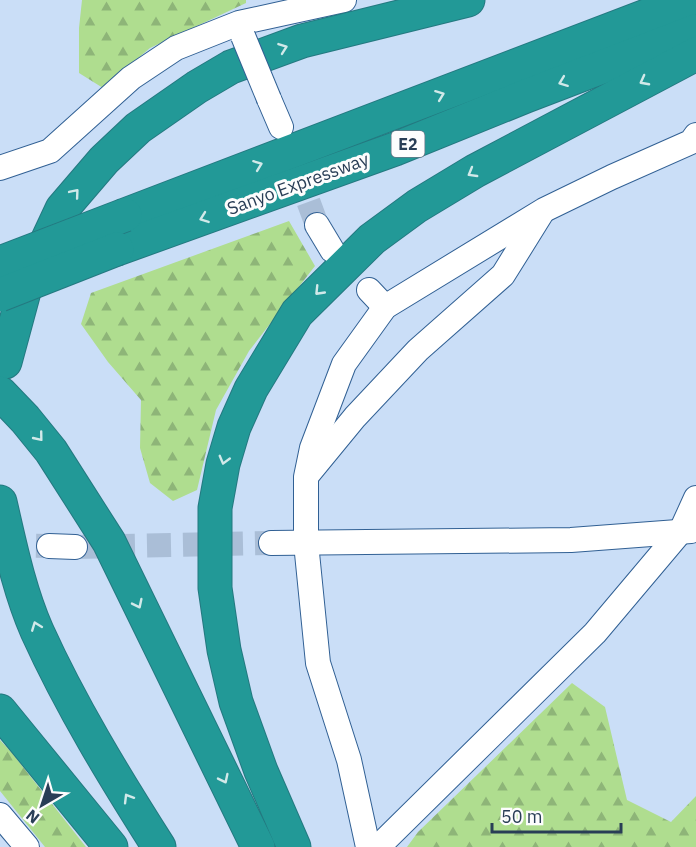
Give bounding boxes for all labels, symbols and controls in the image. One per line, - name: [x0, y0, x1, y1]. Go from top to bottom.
- one-way arrow: [278, 42, 288, 55]
- one-way arrow: [640, 74, 651, 85]
- one-way arrow: [558, 75, 569, 87]
- one-way arrow: [434, 90, 445, 102]
- road number: E2: [392, 131, 424, 157]
- street label: Sanyo Expressway: [224, 147, 372, 220]
- one-way arrow: [252, 159, 263, 172]
- one-way arrow: [468, 166, 478, 177]
- one-way arrow: [68, 189, 79, 200]
- one-way arrow: [199, 211, 210, 223]
- one-way arrow: [315, 284, 326, 295]
- one-way arrow: [32, 430, 43, 441]
- one-way arrow: [219, 454, 232, 464]
- one-way arrow: [131, 597, 143, 608]
- one-way arrow: [31, 621, 43, 632]
- one-way arrow: [217, 773, 229, 784]
- north arrow: [12, 775, 72, 835]
- one-way arrow: [124, 794, 135, 804]
- scale bar: [492, 796, 621, 834]
- text: N: [22, 805, 43, 828]
- text: 50 m: [501, 805, 543, 828]

